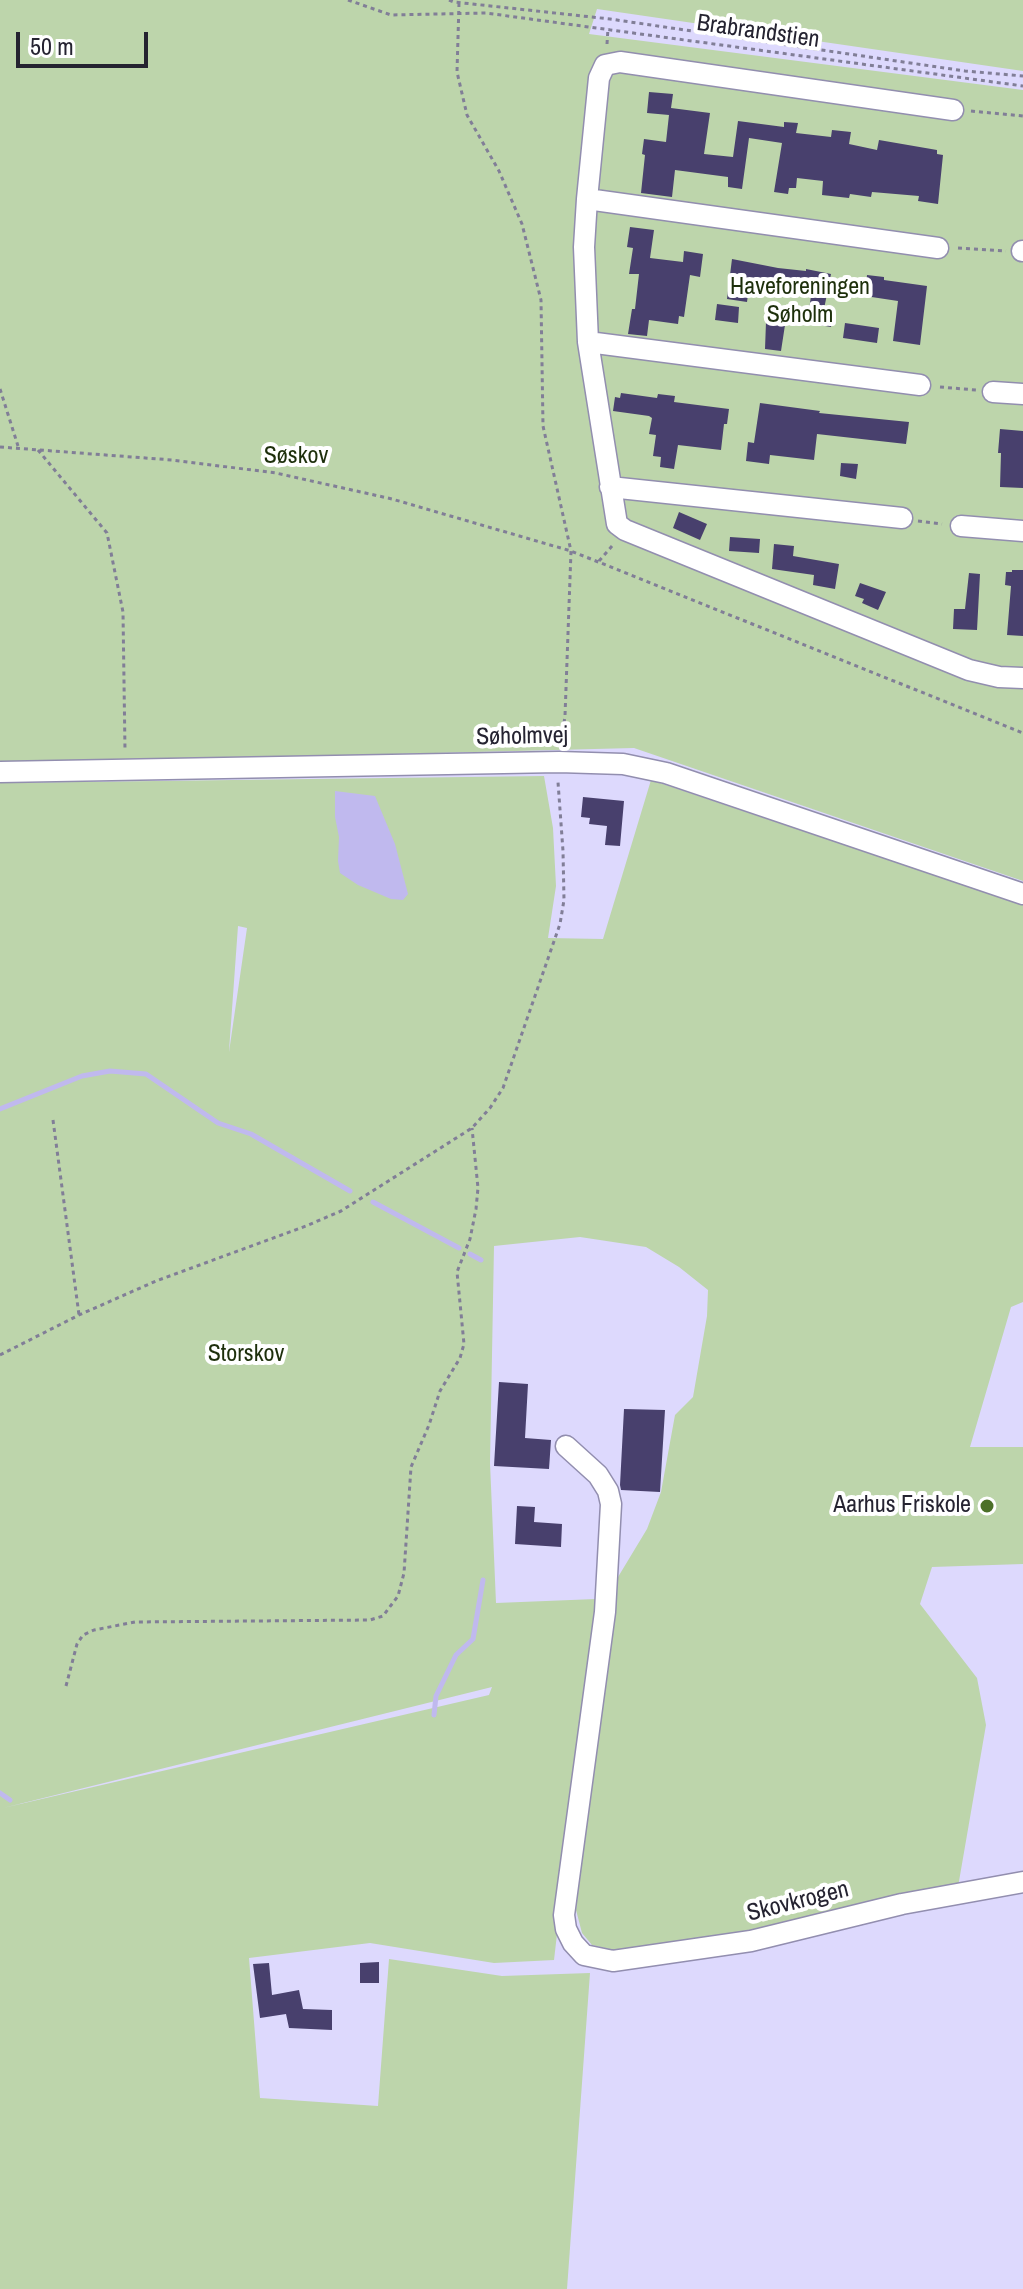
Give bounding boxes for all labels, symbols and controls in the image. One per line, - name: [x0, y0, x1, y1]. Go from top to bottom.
- street label: Brabrandstien: [695, 9, 821, 55]
- scale bar: [20, 16, 152, 66]
- text: 50 m: [30, 30, 74, 62]
- park label: Haveforeningen Søholm: [730, 274, 870, 330]
- park label: Søskov: [264, 443, 328, 471]
- street label: Søholmvej: [476, 722, 568, 752]
- park label: Storskov: [208, 1341, 284, 1369]
- place label: Aarhus Friskole: [833, 1492, 971, 1520]
- marker: Aarhus Friskole: [978, 1497, 996, 1515]
- street label: Skovkrogen: [744, 1875, 852, 1929]

